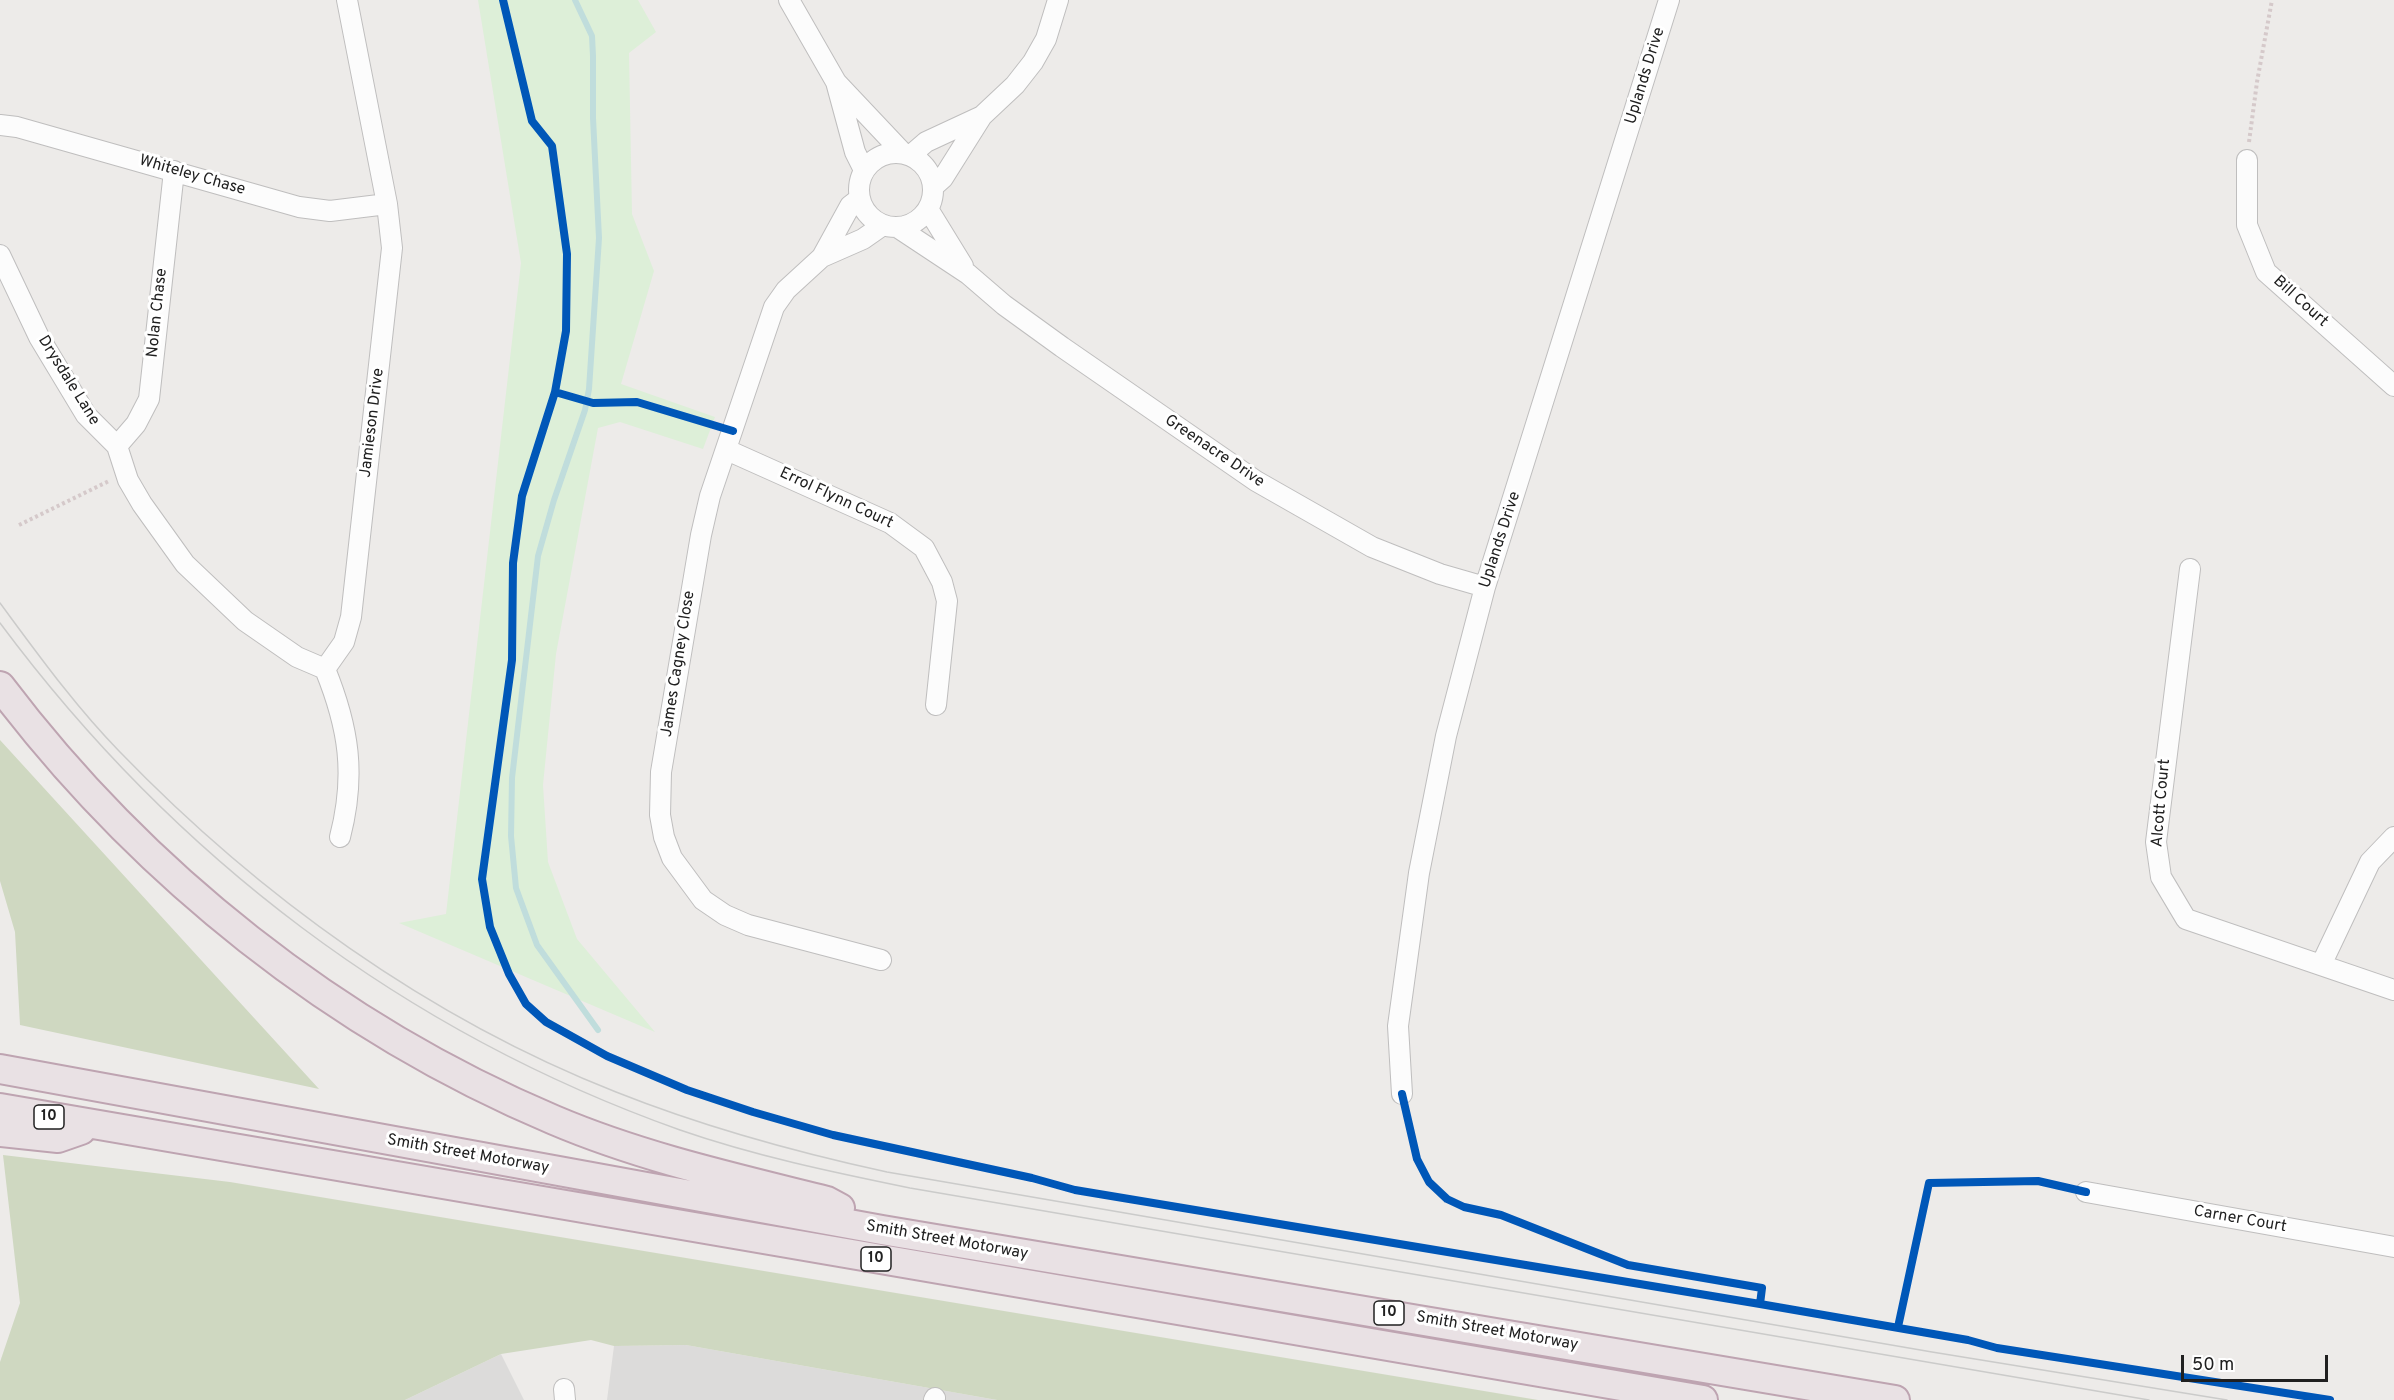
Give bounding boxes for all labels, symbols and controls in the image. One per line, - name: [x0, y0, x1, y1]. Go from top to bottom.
- street label: Uplands Drive: [1622, 25, 1670, 127]
- street label: Whiteley Chase: [137, 152, 247, 200]
- street label: Nolan Chase: [144, 267, 172, 359]
- street label: Bill Court: [2268, 272, 2332, 332]
- street label: Drysdale Lane: [33, 333, 103, 429]
- street label: Jamieson Drive: [357, 367, 389, 479]
- street label: Greenacre Drive: [1160, 412, 1268, 492]
- street label: Errol Flynn Court: [776, 464, 896, 534]
- street label: Uplands Drive: [1476, 489, 1526, 591]
- street label: James Cagney Close: [658, 589, 700, 739]
- street label: Alcott Court: [2149, 758, 2175, 848]
- road number: 10: [34, 1105, 64, 1129]
- street label: Smith Street Motorway: [385, 1131, 551, 1179]
- street label: Carner Court: [2192, 1202, 2288, 1238]
- street label: Smith Street Motorway: [864, 1217, 1030, 1265]
- road number: 10: [861, 1247, 891, 1271]
- road number: 10: [1374, 1301, 1404, 1325]
- street label: Smith Street Motorway: [1414, 1308, 1580, 1356]
- scale bar: [2184, 1343, 2331, 1381]
- text: 50 m: [2192, 1354, 2234, 1377]

